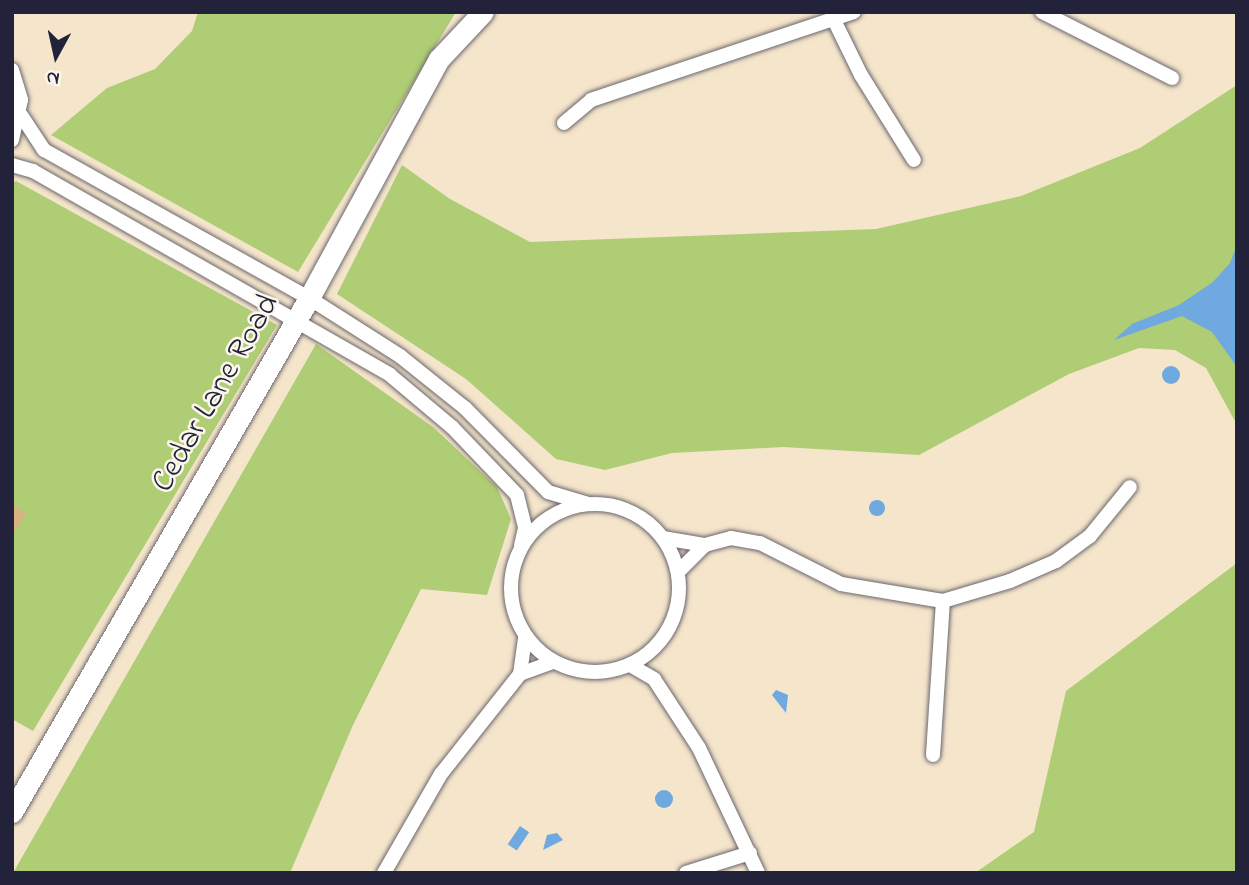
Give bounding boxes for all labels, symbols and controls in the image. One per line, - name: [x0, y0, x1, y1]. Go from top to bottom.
- north arrow: [21, 21, 91, 91]
- text: N: [45, 63, 61, 92]
- street label: Cedar Lane Road: [145, 288, 289, 500]

